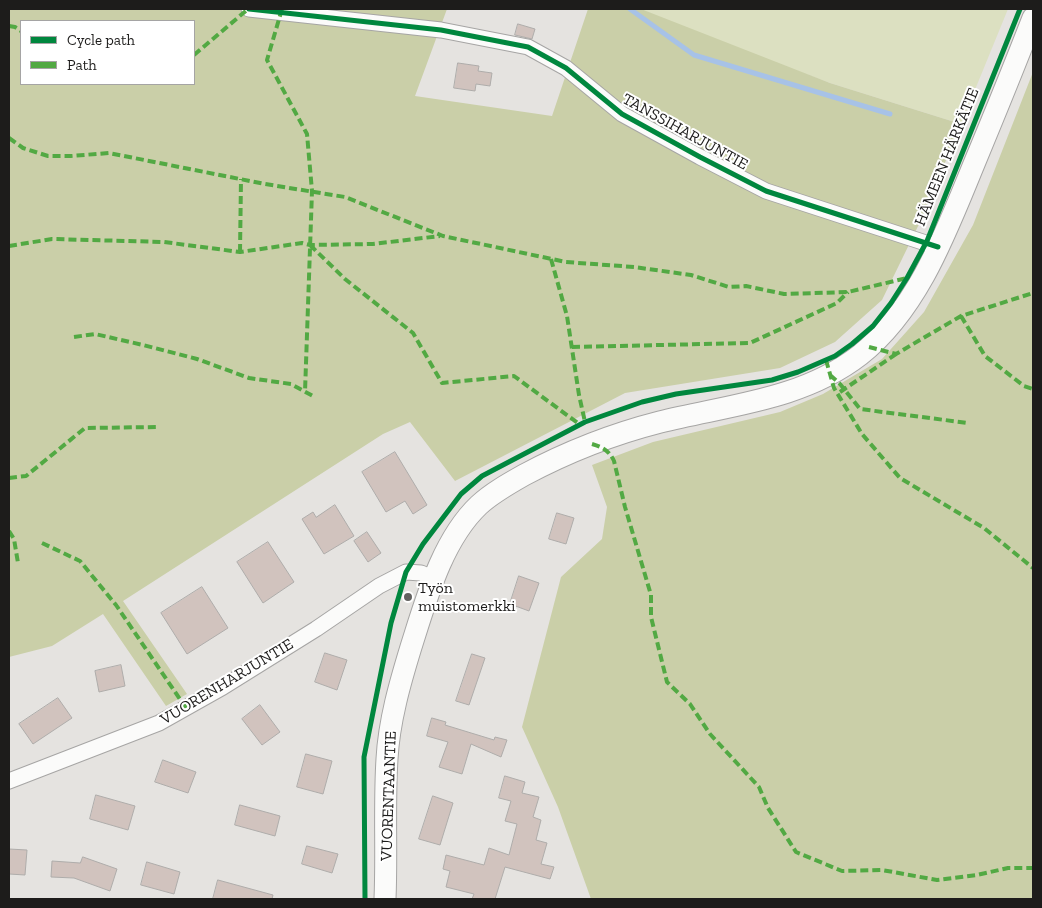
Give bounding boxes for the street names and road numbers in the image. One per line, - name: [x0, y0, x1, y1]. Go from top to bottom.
- street label: HÄMEEN HÄRKÄTIE: [910, 85, 984, 229]
- street label: TANSSIHARJUNTIE: [619, 89, 751, 175]
- street label: VUORENHARJUNTIE: [157, 635, 297, 729]
- street label: VUORENTAANTIE: [377, 731, 401, 861]

